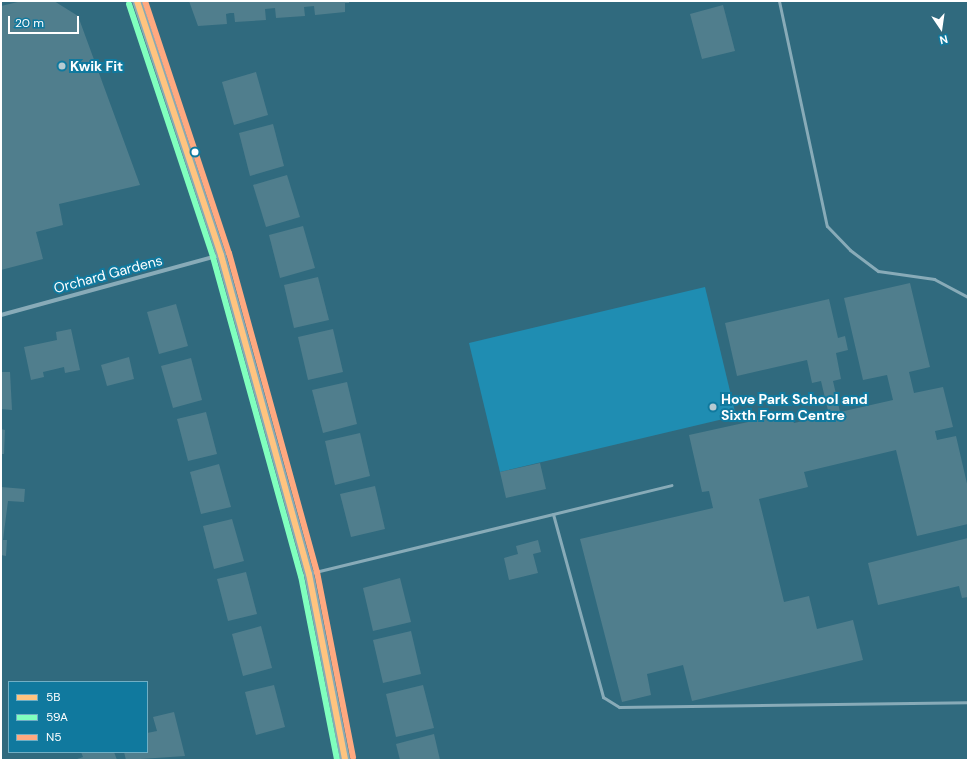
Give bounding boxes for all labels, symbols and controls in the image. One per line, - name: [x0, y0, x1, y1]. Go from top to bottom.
- scale bar: [10, 8, 81, 34]
- north arrow: [921, 8, 961, 48]
- text: 20 m: [15, 15, 44, 31]
- text: N: [938, 32, 949, 47]
- place label: Kwik Fit: [70, 58, 123, 74]
- marker: Kwik Fit: [57, 61, 67, 71]
- unlabelled marker: [190, 147, 200, 157]
- street label: Orchard Gardens: [52, 251, 164, 297]
- place label: Hove Park School and Sixth Form Centre: [721, 391, 868, 424]
- marker: Hove Park School and Sixth Form Centre: [708, 402, 718, 412]
- legend: [8, 681, 148, 753]
- text: 5B: [46, 689, 61, 705]
- text: 59A: [46, 709, 68, 725]
- text: N5: [46, 729, 62, 745]

